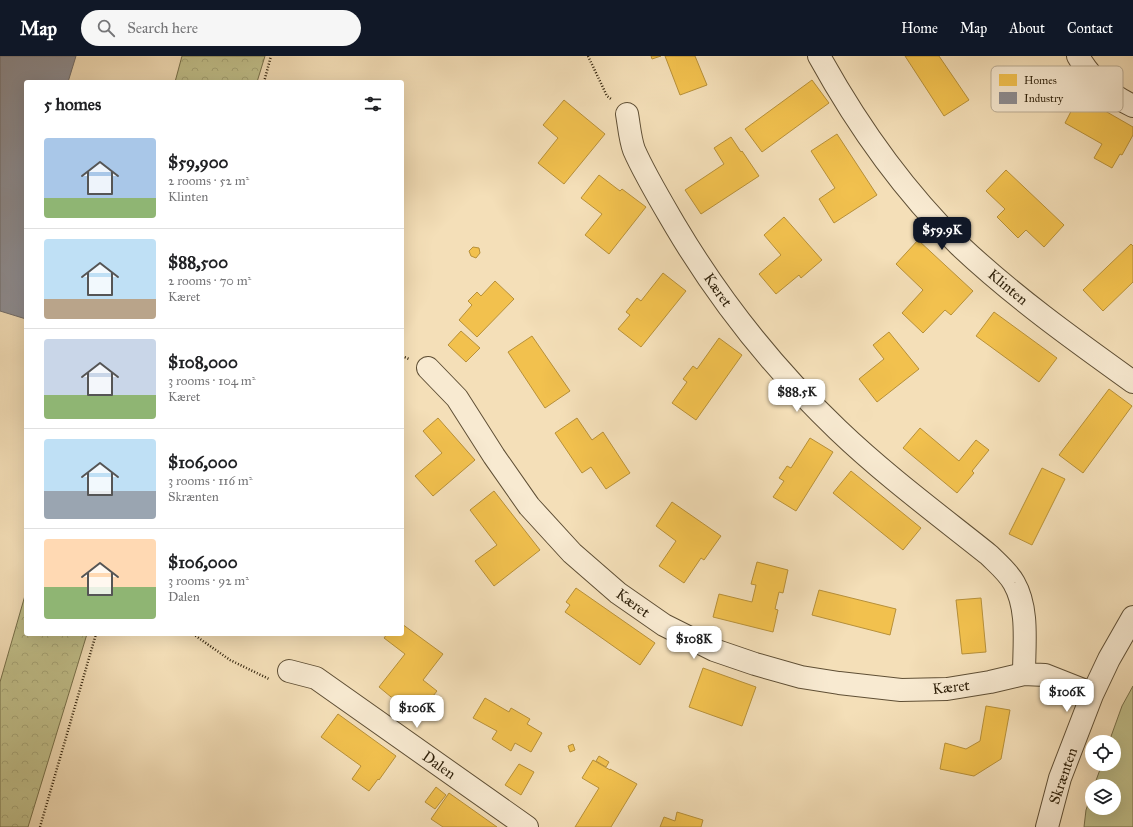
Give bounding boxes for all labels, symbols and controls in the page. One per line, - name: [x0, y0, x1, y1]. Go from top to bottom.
- search box: [81, 10, 361, 46]
- text: Map: [20, 17, 57, 40]
- icon: search: [95, 17, 117, 39]
- text: Search here: [127, 19, 198, 37]
- text: Home: [901, 20, 938, 37]
- text: Map: [960, 20, 987, 37]
- text: About: [1009, 20, 1045, 37]
- text: Contact: [1067, 20, 1113, 37]
- legend: [991, 66, 1123, 112]
- text: Homes: [1024, 74, 1057, 87]
- text: Industry: [1024, 92, 1064, 105]
- icon: filters: [362, 93, 384, 115]
- text: 5 homes: [44, 94, 101, 115]
- text: $59,900: [168, 152, 228, 173]
- icon: home: [76, 154, 124, 202]
- text: 2 rooms · 52 m²: [168, 173, 249, 189]
- text: Klinten: [168, 189, 208, 205]
- pin: $59.9K: [909, 217, 975, 251]
- text: $59.9K: [922, 222, 962, 238]
- text: $88,500: [168, 252, 228, 273]
- icon: home: [76, 255, 124, 303]
- street label: Klinten: [984, 265, 1032, 309]
- street label: Kæret: [700, 270, 737, 311]
- text: 2 rooms · 70 m²: [168, 273, 251, 289]
- text: Kæret: [168, 289, 200, 305]
- text: $108,000: [168, 352, 238, 373]
- icon: home: [76, 355, 124, 403]
- text: 3 rooms · 104 m²: [168, 373, 256, 389]
- pin: $88.5K: [764, 379, 830, 413]
- text: $88.5K: [777, 384, 817, 400]
- text: Kæret: [168, 389, 200, 405]
- text: $106,000: [168, 452, 238, 473]
- icon: home: [76, 455, 124, 503]
- text: 3 rooms · 116 m²: [168, 473, 253, 489]
- text: Skrænten: [168, 489, 219, 505]
- text: $106,000: [168, 552, 238, 573]
- icon: home: [76, 555, 124, 603]
- text: 3 rooms · 92 m²: [168, 573, 249, 589]
- street label: Kæret: [613, 585, 654, 622]
- text: Dalen: [168, 589, 200, 605]
- pin: $108K: [666, 626, 722, 660]
- text: $108K: [676, 631, 712, 647]
- street label: Kæret: [931, 676, 971, 698]
- pin: $106K: [1039, 679, 1095, 713]
- text: $106K: [1049, 684, 1085, 700]
- pin: $106K: [389, 695, 445, 729]
- text: $106K: [399, 700, 435, 716]
- map controls: [1085, 735, 1121, 815]
- button: locate: [1085, 735, 1121, 771]
- street label: Skrænten: [1045, 745, 1081, 807]
- street label: Dalen: [419, 747, 459, 783]
- button: layers: [1085, 779, 1121, 815]

